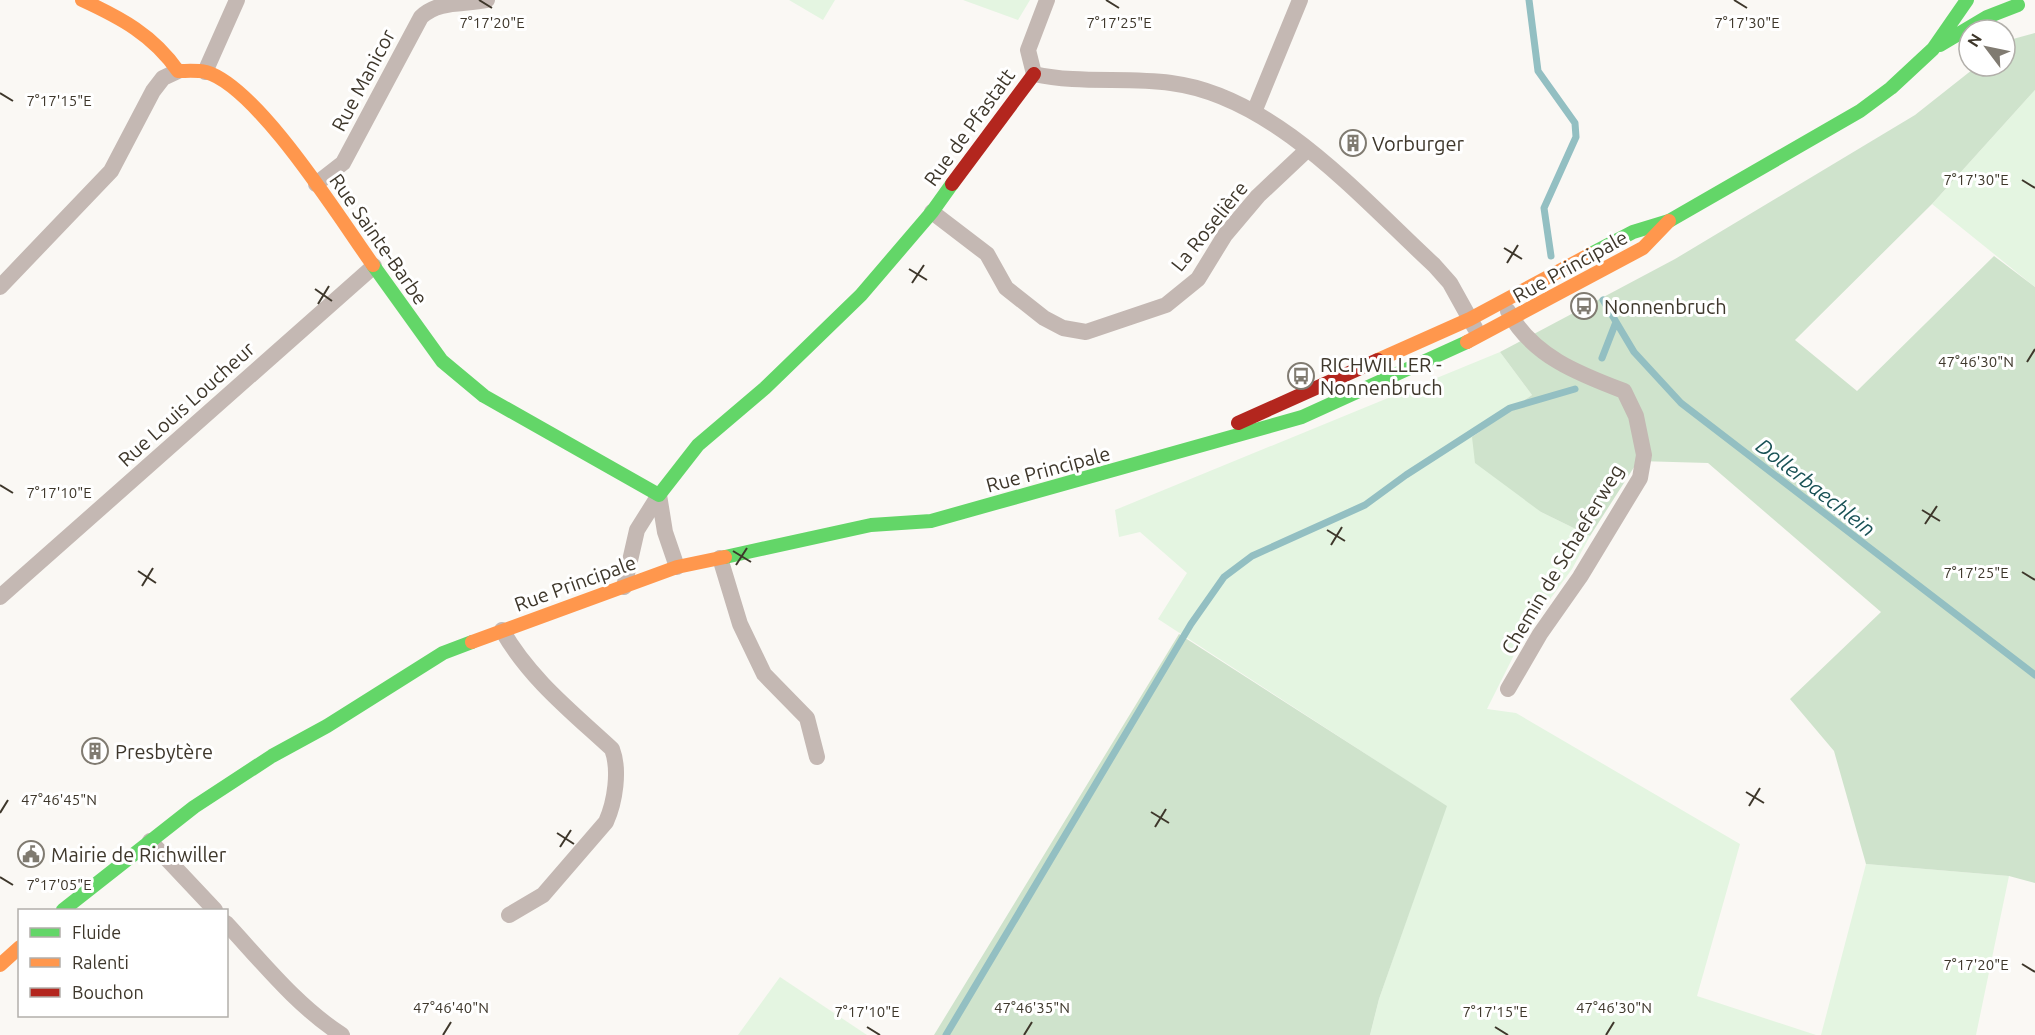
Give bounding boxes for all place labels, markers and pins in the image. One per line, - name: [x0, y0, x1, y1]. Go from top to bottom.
- building icon: Vorburger: [1338, 128, 1368, 158]
- place label: Vorburger: [1372, 132, 1464, 155]
- bus stop icon: Nonnenbruch: [1569, 291, 1599, 321]
- place label: Nonnenbruch: [1604, 295, 1727, 318]
- place label: RICHWILLER - Nonnenbruch: [1320, 353, 1443, 399]
- bus stop icon: RICHWILLER - Nonnenbruch: [1286, 361, 1316, 391]
- building icon: Presbytère: [80, 736, 110, 766]
- place label: Presbytère: [115, 740, 213, 763]
- public building icon: Mairie de Richwiller: [16, 839, 46, 869]
- place label: Mairie de Richwiller: [51, 843, 227, 866]

